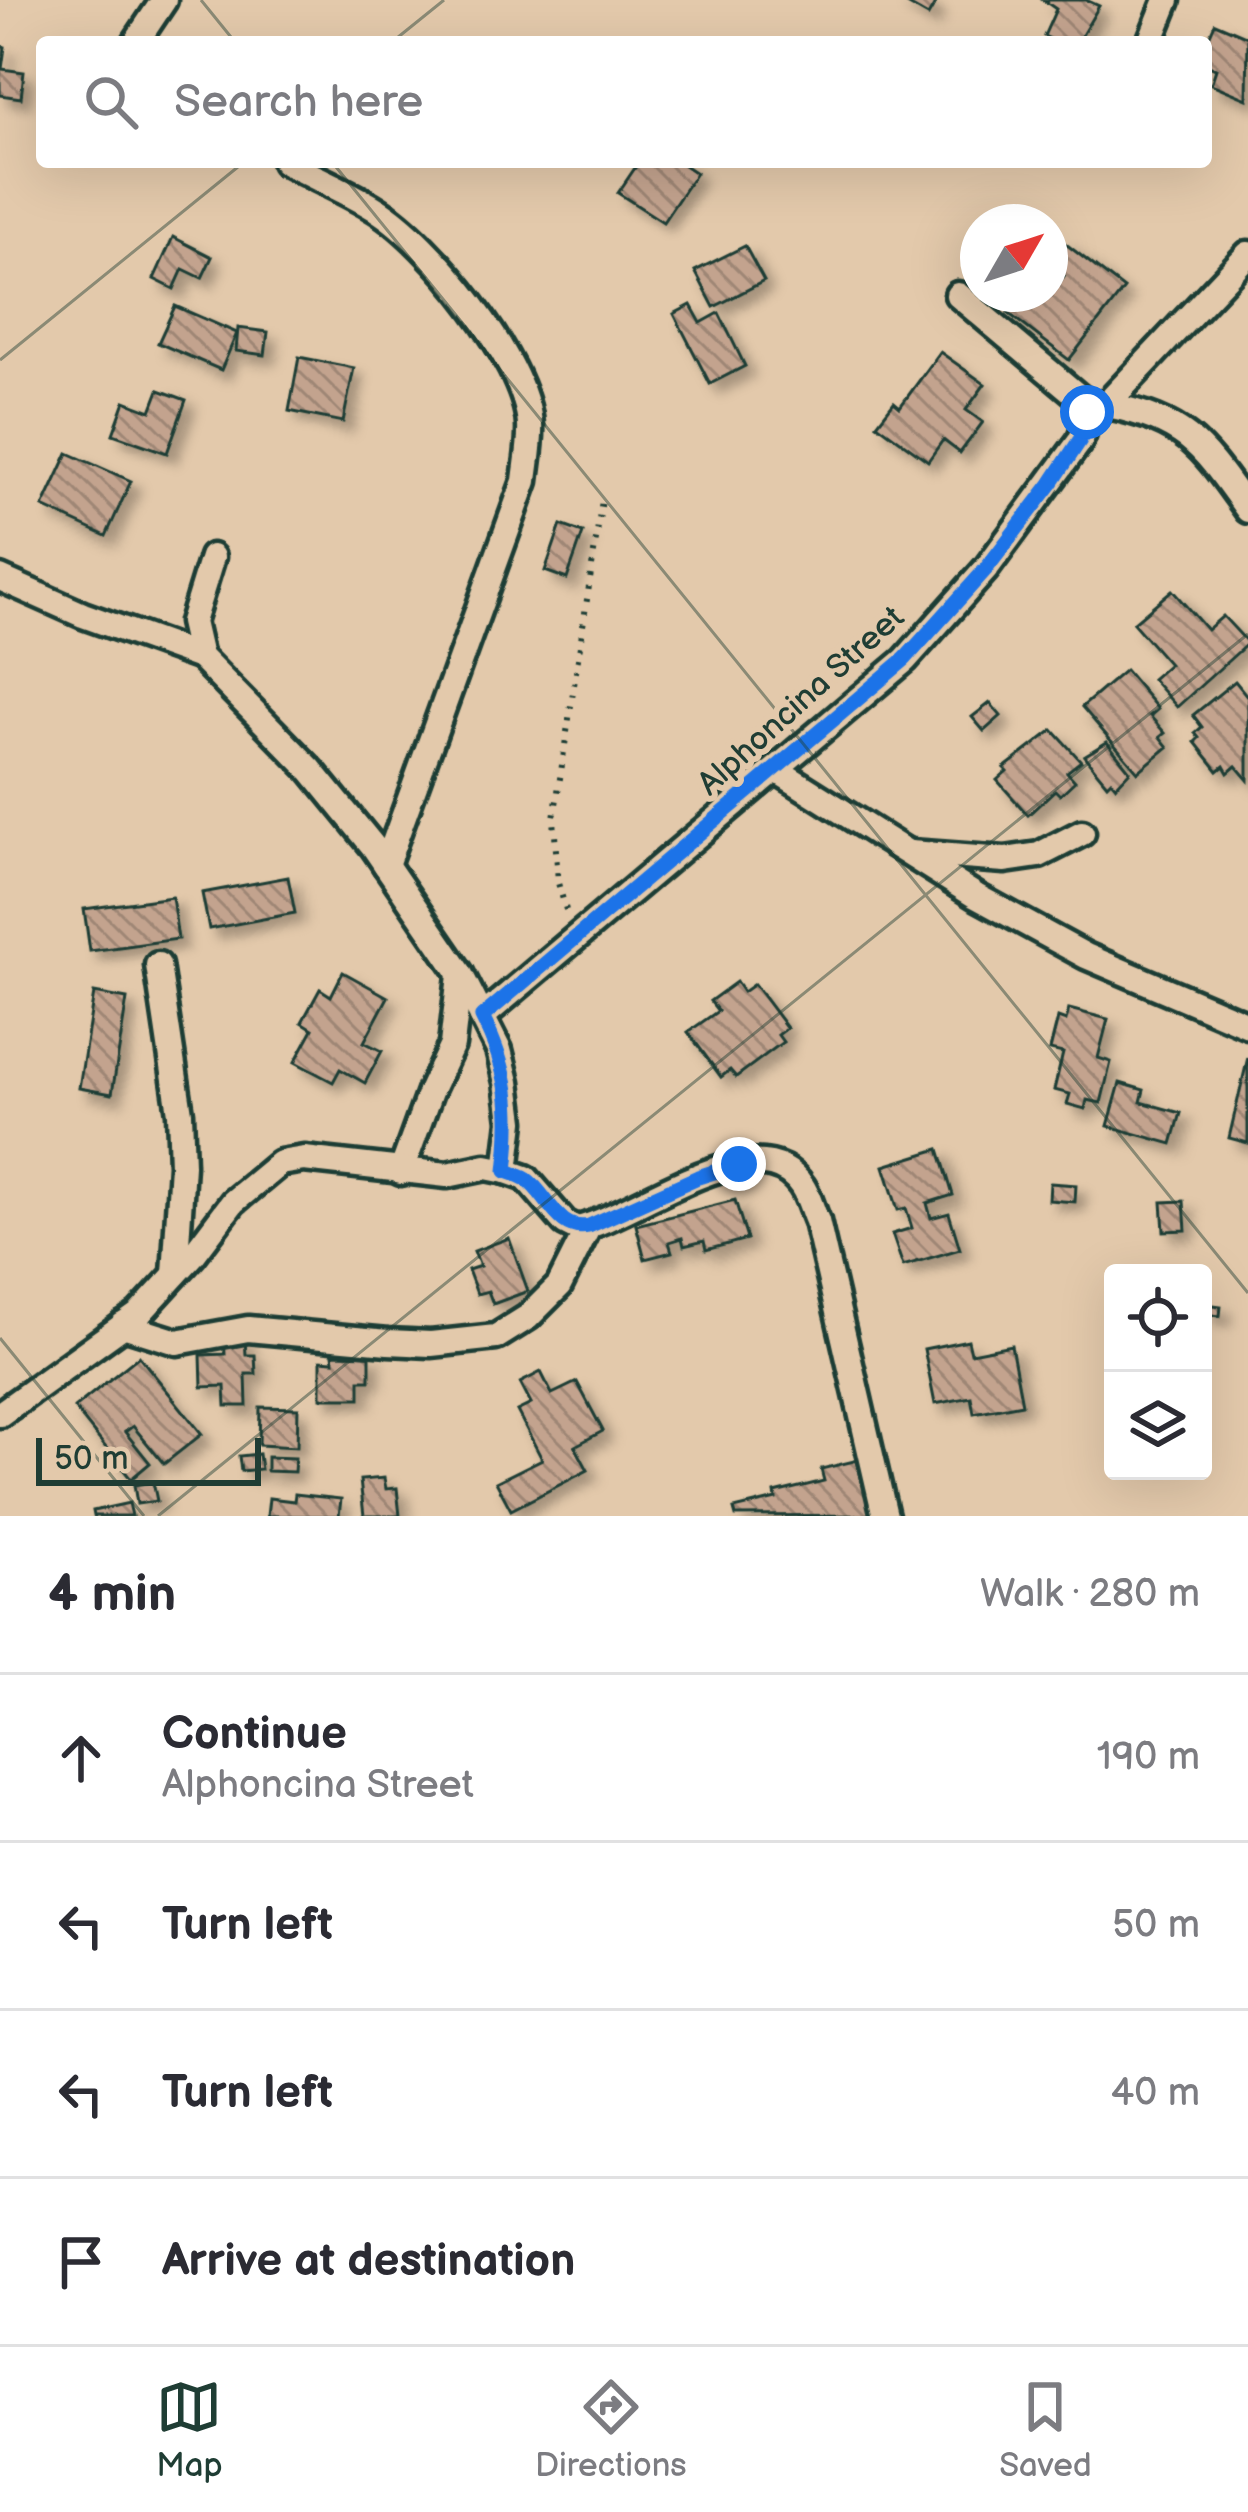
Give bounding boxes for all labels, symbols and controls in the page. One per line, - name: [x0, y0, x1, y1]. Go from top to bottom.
- search box: [36, 36, 1212, 168]
- icon: search: [78, 69, 144, 135]
- text: Search here: [174, 75, 423, 130]
- north arrow: [960, 204, 1068, 312]
- route start: [1060, 385, 1114, 439]
- street label: Alphoncina Street: [690, 598, 912, 804]
- route end: [712, 1137, 766, 1191]
- map controls: [1104, 1264, 1212, 1480]
- button: locate: [1104, 1264, 1212, 1372]
- button: layers: [1104, 1372, 1212, 1480]
- scale bar: [36, 1432, 261, 1485]
- text: 50 m: [54, 1439, 129, 1479]
- text: 4 min: [48, 1564, 176, 1625]
- text: Walk · 280 m: [980, 1571, 1200, 1618]
- text: Continue: [162, 1707, 347, 1762]
- icon: ahead: [48, 1725, 114, 1791]
- text: 190 m: [1097, 1734, 1200, 1781]
- text: Alphoncina Street: [162, 1762, 474, 1809]
- icon: left: [48, 1893, 114, 1959]
- text: Turn left: [162, 1898, 333, 1953]
- text: 50 m: [1112, 1902, 1200, 1949]
- icon: left: [48, 2061, 114, 2127]
- text: Turn left: [162, 2066, 333, 2121]
- text: 40 m: [1110, 2070, 1200, 2117]
- icon: arrive: [48, 2229, 114, 2295]
- text: Arrive at destination: [162, 2234, 575, 2289]
- tab: Map: [156, 2374, 223, 2486]
- tab: Directions: [535, 2374, 687, 2486]
- tab: Saved: [999, 2374, 1092, 2486]

